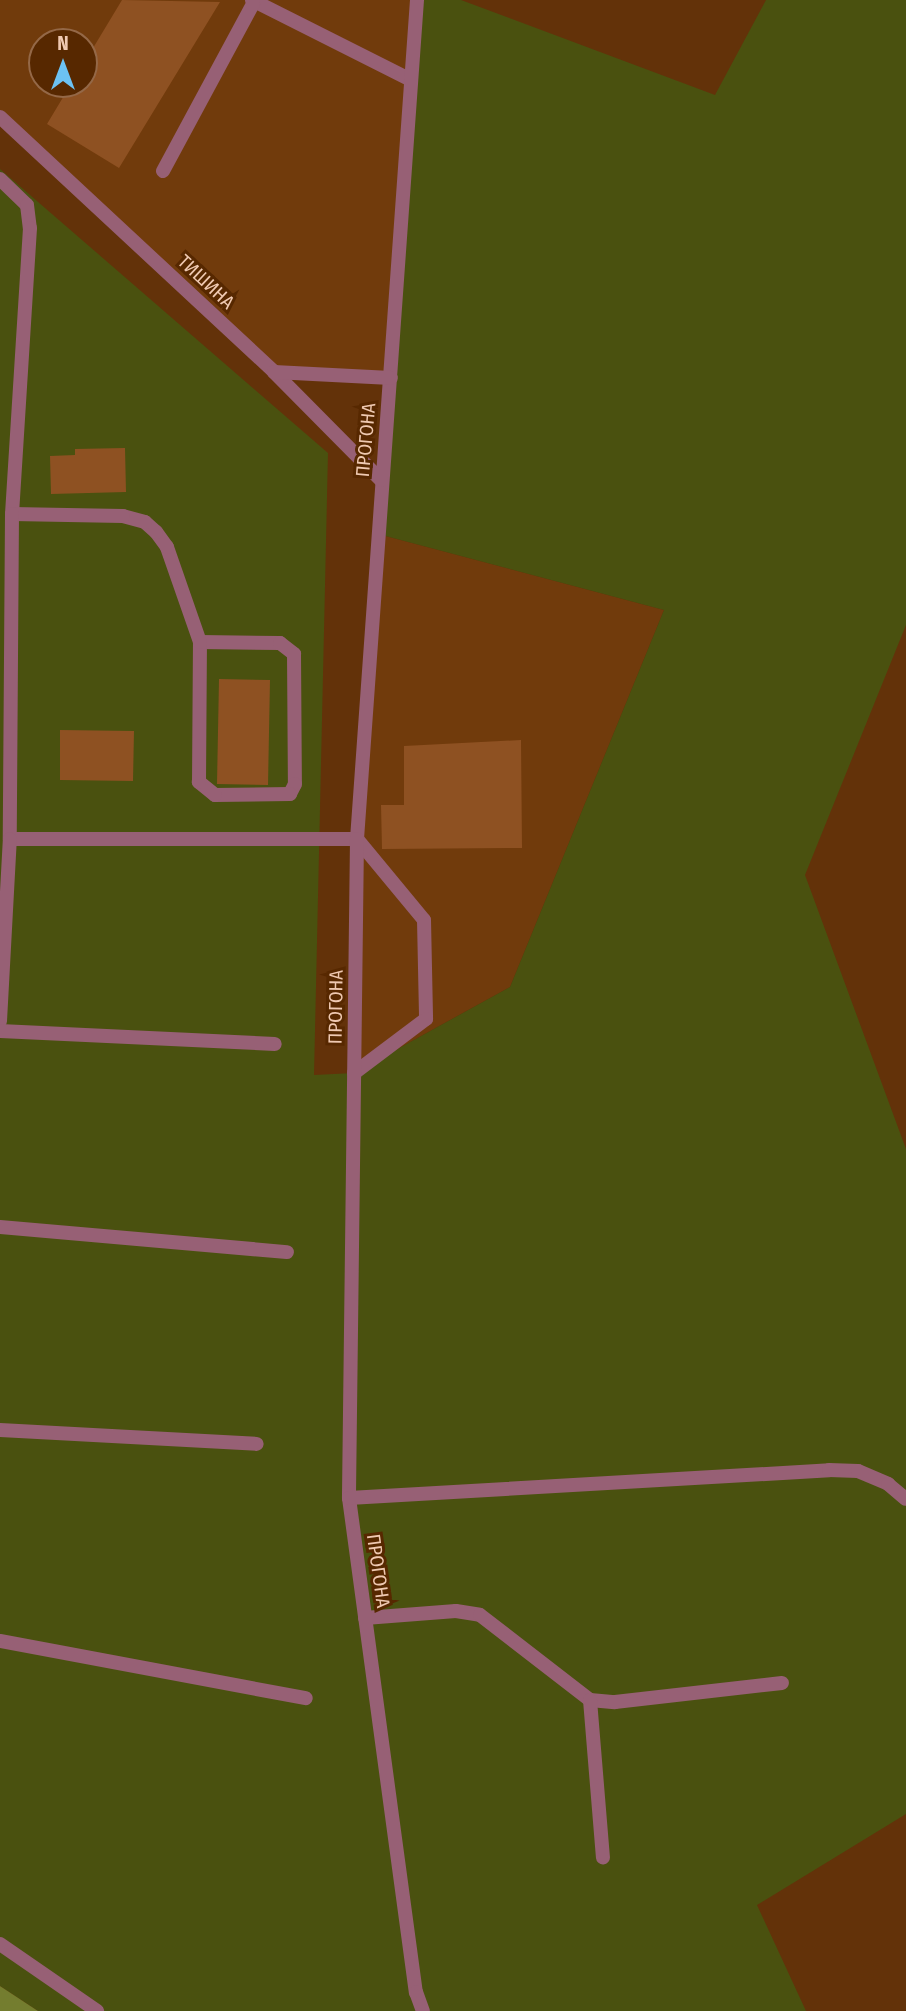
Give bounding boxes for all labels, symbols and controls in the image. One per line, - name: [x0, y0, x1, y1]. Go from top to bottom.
- north arrow: [28, 28, 98, 98]
- text: N: [57, 32, 69, 55]
- street label: ТИШИНА: [173, 250, 239, 314]
- street label: ПРОГОНА: [351, 402, 381, 478]
- street label: ПРОГОНА: [324, 970, 348, 1044]
- street label: ПРОГОНА: [362, 1533, 394, 1609]

